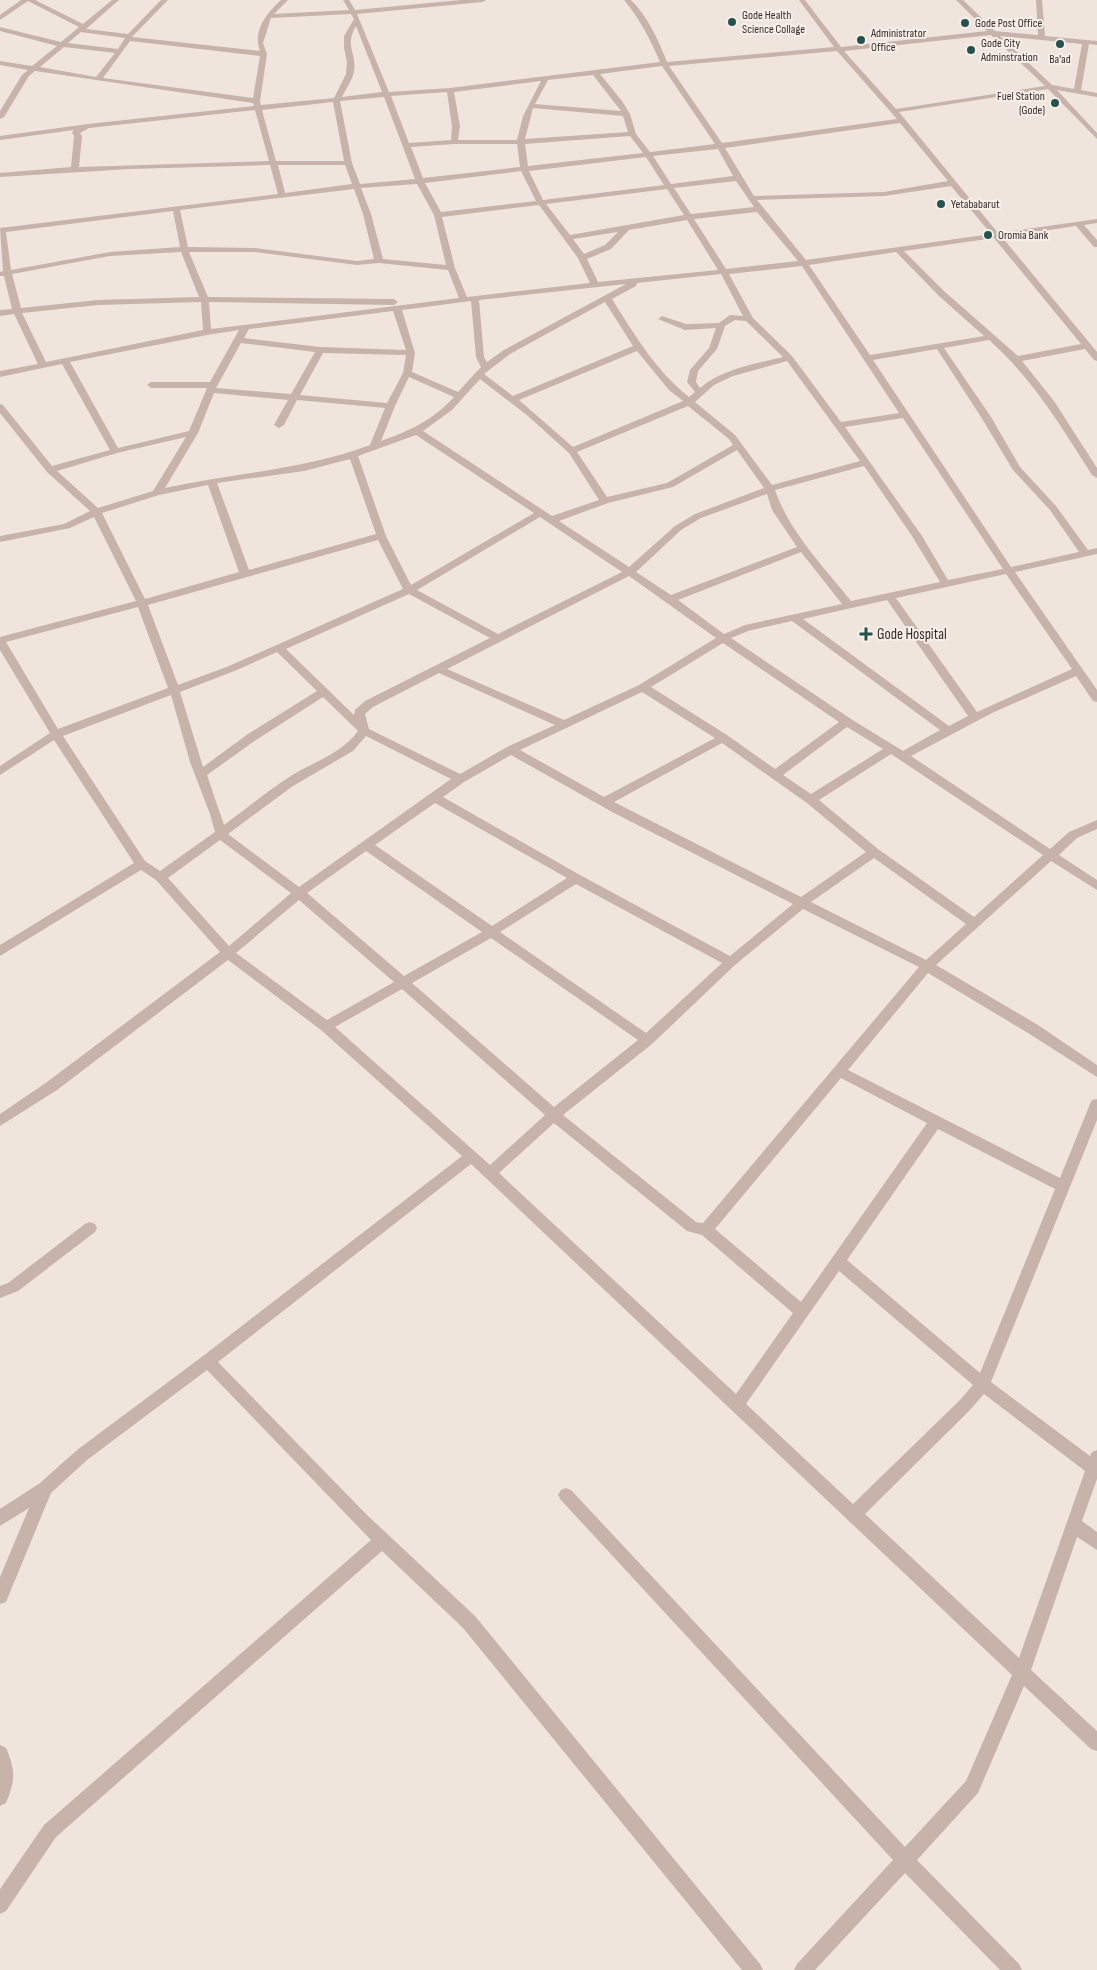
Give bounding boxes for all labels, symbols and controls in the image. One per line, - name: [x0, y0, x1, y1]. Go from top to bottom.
- place label: Gode Health Science Collage: [742, 8, 805, 37]
- marker: Gode Health Science Collage: [726, 16, 738, 28]
- place label: Gode Post Office: [975, 16, 1042, 31]
- marker: Gode Post Office: [959, 17, 971, 29]
- place label: Administrator Office: [870, 26, 927, 55]
- marker: Administrator Office: [855, 34, 867, 46]
- place label: Gode City Adminstration: [980, 36, 1038, 65]
- marker: Ba'ad: [1054, 38, 1066, 50]
- marker: Gode City Adminstration: [965, 44, 977, 56]
- place label: Ba'ad: [1049, 52, 1071, 67]
- place label: Fuel Station (Gode): [997, 89, 1045, 118]
- marker: Fuel Station (Gode): [1049, 97, 1061, 109]
- place label: Yetababarut: [951, 197, 1000, 212]
- marker: Yetababarut: [935, 198, 947, 210]
- place label: Oromia Bank: [998, 228, 1049, 243]
- marker: Oromia Bank: [982, 229, 994, 241]
- place label: Gode Hospital: [877, 625, 947, 644]
- marker: Gode Hospital: [859, 627, 873, 641]

